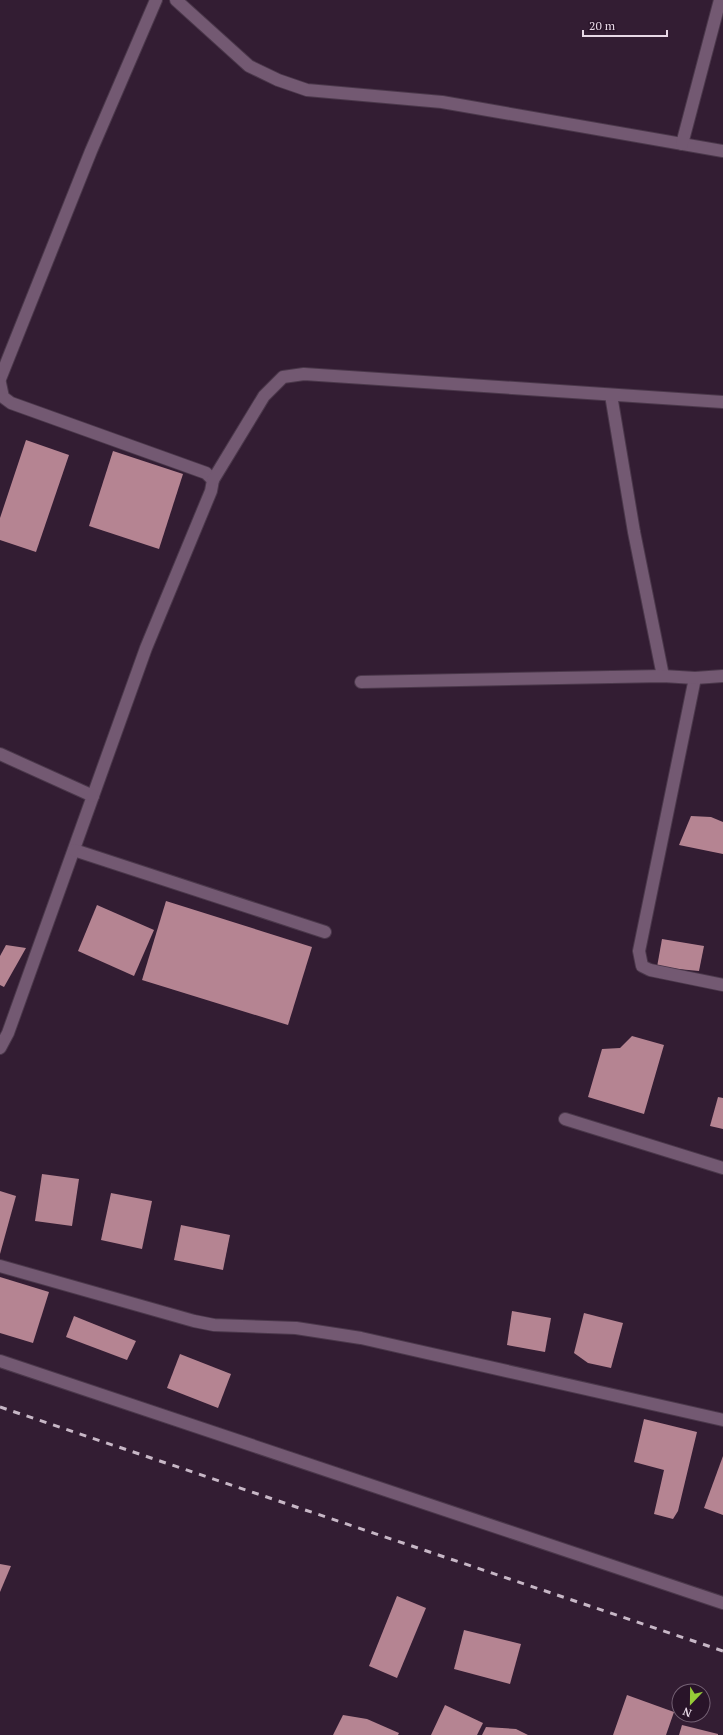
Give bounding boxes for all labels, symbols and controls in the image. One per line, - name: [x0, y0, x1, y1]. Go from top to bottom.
- scale bar: [583, 12, 667, 38]
- text: 20 m: [589, 18, 616, 33]
- north arrow: [671, 1683, 711, 1723]
- text: N: [680, 1704, 694, 1720]

